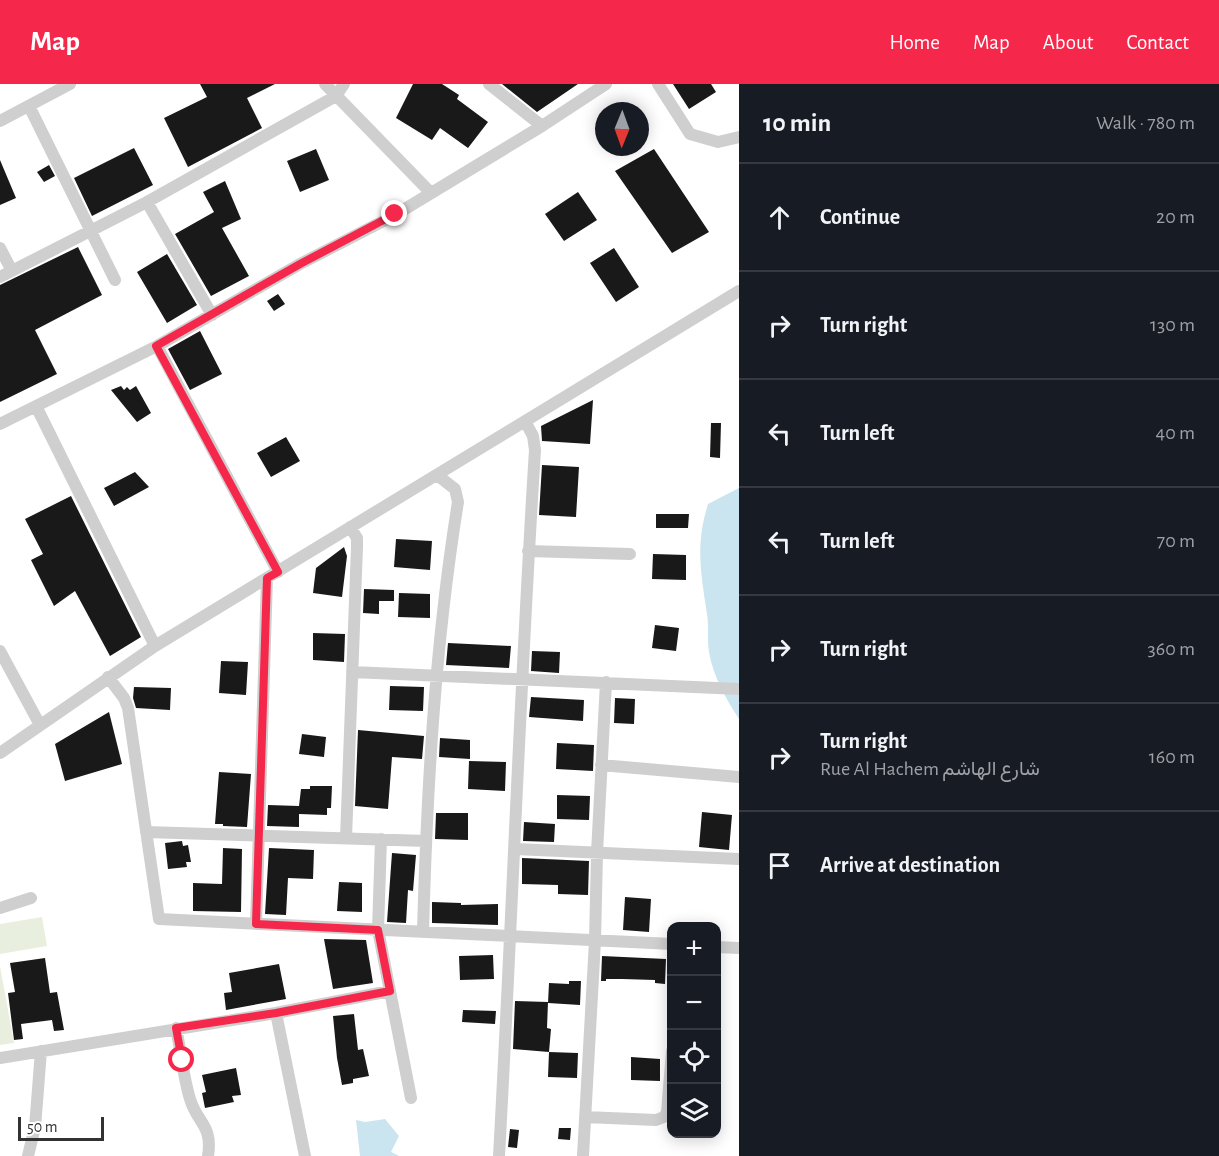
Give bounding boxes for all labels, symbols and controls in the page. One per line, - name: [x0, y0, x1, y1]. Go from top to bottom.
- text: Map: [30, 28, 80, 56]
- text: Home: [889, 32, 940, 53]
- text: Map: [973, 32, 1010, 53]
- text: About: [1043, 32, 1093, 53]
- text: Contact: [1126, 32, 1189, 53]
- north arrow: [595, 102, 649, 156]
- text: 10 min: [763, 110, 831, 136]
- text: Walk · 780 m: [1096, 113, 1195, 133]
- route end: [381, 200, 407, 226]
- icon: ahead: [763, 201, 796, 234]
- text: Continue: [820, 206, 900, 228]
- text: 20 m: [1156, 207, 1195, 227]
- icon: right: [763, 309, 796, 342]
- text: Turn right: [820, 314, 907, 336]
- text: 130 m: [1150, 315, 1195, 335]
- icon: left: [763, 417, 796, 450]
- text: Turn left: [820, 422, 894, 444]
- text: 40 m: [1156, 423, 1195, 443]
- icon: left: [763, 525, 796, 558]
- text: Turn left: [820, 530, 894, 552]
- text: 70 m: [1157, 531, 1195, 551]
- icon: right: [763, 633, 796, 666]
- text: Turn right: [820, 638, 907, 660]
- text: 360 m: [1148, 639, 1195, 659]
- text: Turn right: [820, 730, 907, 752]
- icon: right: [763, 741, 796, 774]
- text: 160 m: [1149, 747, 1195, 767]
- text: Rue Al Hachem شارع الهاشم: [820, 759, 1040, 779]
- icon: arrive: [763, 849, 796, 882]
- text: Arrive at destination: [820, 854, 1000, 876]
- map controls: [667, 922, 721, 1138]
- button: +: [667, 922, 721, 976]
- button: −: [667, 976, 721, 1030]
- button: locate: [667, 1030, 721, 1084]
- route start: [168, 1046, 194, 1072]
- button: layers: [667, 1084, 721, 1138]
- scale bar: [18, 1114, 104, 1142]
- text: 50 m: [27, 1119, 58, 1135]

